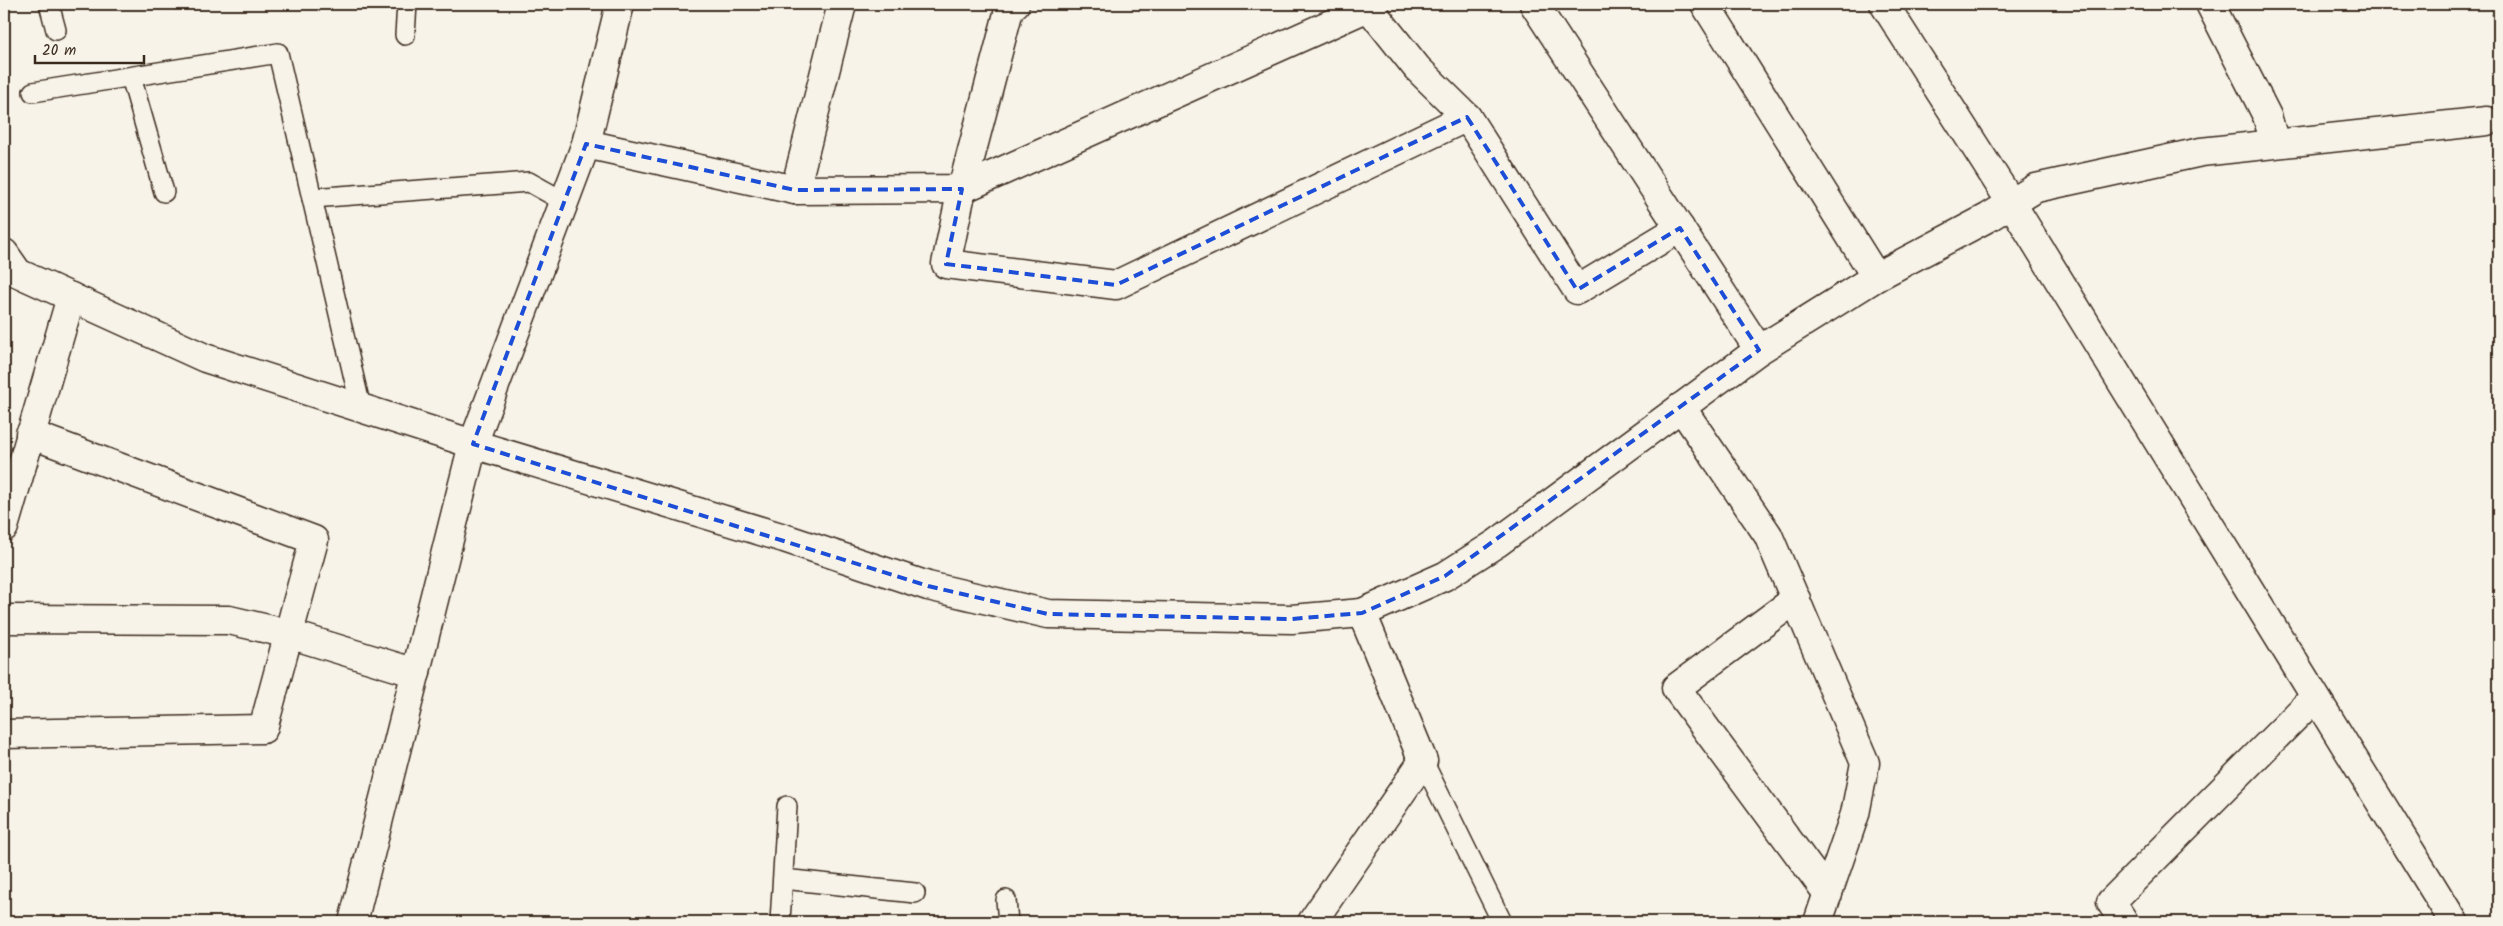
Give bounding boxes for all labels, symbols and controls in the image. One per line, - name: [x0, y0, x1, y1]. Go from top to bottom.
- scale bar: [35, 32, 144, 64]
- text: 20 m: [42, 39, 76, 63]

